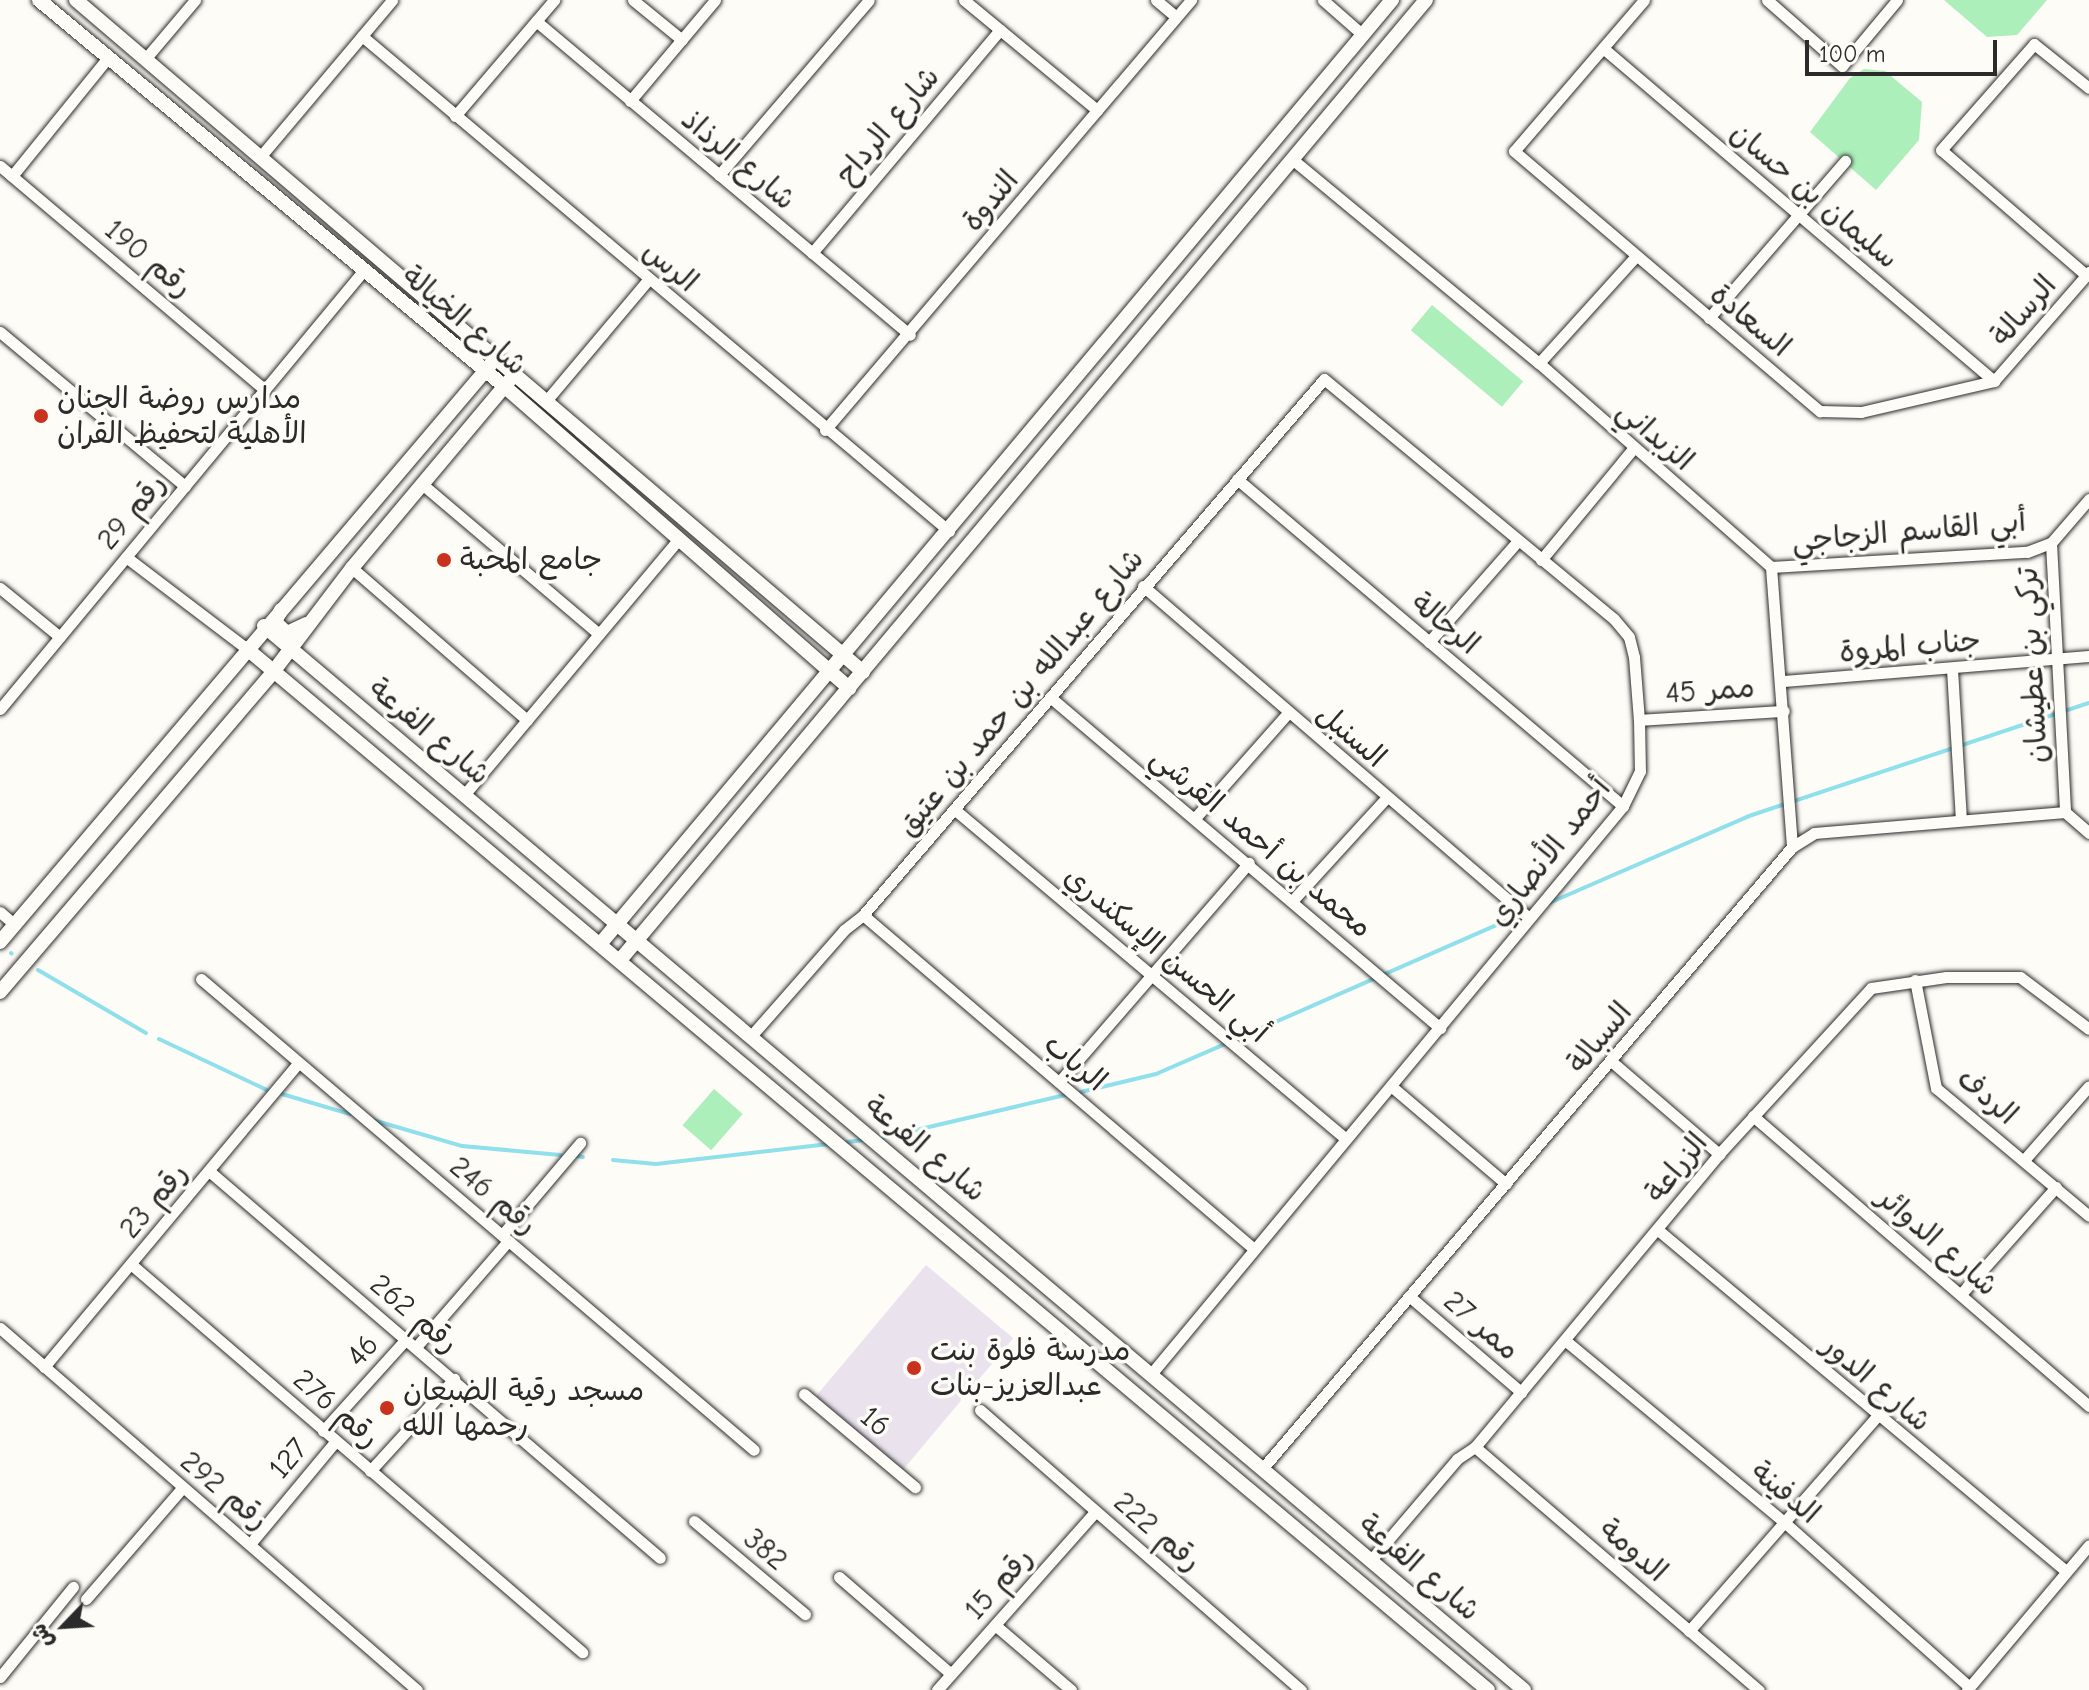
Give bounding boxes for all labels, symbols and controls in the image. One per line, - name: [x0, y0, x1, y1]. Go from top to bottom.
- scale bar: [1809, 24, 2001, 74]
- text: 100 m: [1819, 40, 1886, 68]
- street label: شارع الرداح: [828, 60, 948, 192]
- street label: شارع الرذاذ: [674, 102, 802, 218]
- street label: سليمان بن حسان: [1723, 115, 1905, 277]
- street label: الندوة: [955, 163, 1027, 239]
- street label: رقم 190: [97, 212, 199, 306]
- street label: الرس: [635, 234, 705, 300]
- street label: شارع الخيالة: [394, 258, 534, 384]
- street label: الرسالة: [1983, 268, 2065, 354]
- street label: السعادة: [1702, 277, 1798, 365]
- place label: مدارس روضة الجنان الأهلية لتحفيظ القران: [57, 381, 307, 452]
- street label: الزبداني: [1609, 393, 1701, 479]
- marker: مدارس روضة الجنان الأهلية لتحفيظ القران: [32, 407, 50, 425]
- street label: رقم 29: [90, 467, 174, 557]
- street label: أبي القاسم الزجاجي: [1790, 504, 2028, 560]
- place label: جامع المحبة: [460, 542, 602, 578]
- street label: شارع عبدالله بن حمد بن عتيق: [890, 542, 1152, 844]
- marker: جامع المحبة: [435, 551, 453, 569]
- street label: تركي بن عطيشان: [2010, 566, 2056, 764]
- street label: الرحالة: [1404, 585, 1486, 663]
- street label: جناب المروة: [1838, 623, 1982, 671]
- street label: ممر 45: [1664, 670, 1756, 712]
- street label: شارع الفرعة: [361, 671, 497, 793]
- street label: السنبل: [1309, 696, 1393, 776]
- street label: محمد بن أحمد القرشي: [1143, 740, 1379, 946]
- street label: أحمد الأنصاري: [1481, 772, 1619, 934]
- street label: أبي الحسن الإسكندري: [1056, 859, 1276, 1051]
- street label: السبالة: [1560, 995, 1640, 1081]
- street label: الرباب: [1036, 1027, 1114, 1099]
- street label: الردف: [1949, 1061, 2025, 1133]
- street label: شارع الفرعة: [857, 1088, 993, 1210]
- street label: الزراعة: [1638, 1126, 1716, 1210]
- street label: رقم 246: [442, 1149, 544, 1243]
- street label: رقم 23: [112, 1156, 196, 1246]
- street label: شارع الدوائر: [1869, 1180, 2005, 1304]
- street label: رقم 262: [362, 1267, 466, 1361]
- street label: ممر 27: [1436, 1283, 1526, 1369]
- street label: 46: [339, 1328, 387, 1374]
- street label: شارع الدور: [1814, 1328, 1938, 1440]
- place label: مدرسة فلوة بنت عبدالعزيز-بنات: [930, 1333, 1130, 1404]
- marker: مدرسة فلوة بنت عبدالعزيز-بنات: [905, 1359, 923, 1377]
- street label: رقم 276: [285, 1362, 387, 1456]
- place label: مسجد رقية الضبعان رحمها الله: [403, 1373, 644, 1444]
- marker: مسجد رقية الضبعان رحمها الله: [378, 1399, 396, 1417]
- street label: 16: [853, 1399, 897, 1445]
- street label: 127: [262, 1431, 316, 1487]
- street label: رقم 292: [173, 1444, 275, 1538]
- street label: الدفينة: [1743, 1454, 1827, 1532]
- street label: رقم 222: [1106, 1484, 1208, 1580]
- street label: شارع الفرعة: [1351, 1507, 1487, 1629]
- street label: الدومة: [1592, 1512, 1674, 1590]
- street label: 382: [736, 1521, 794, 1579]
- street label: رقم 15: [957, 1540, 1041, 1628]
- north arrow: [24, 1586, 104, 1666]
- text: ش: [25, 1620, 59, 1653]

